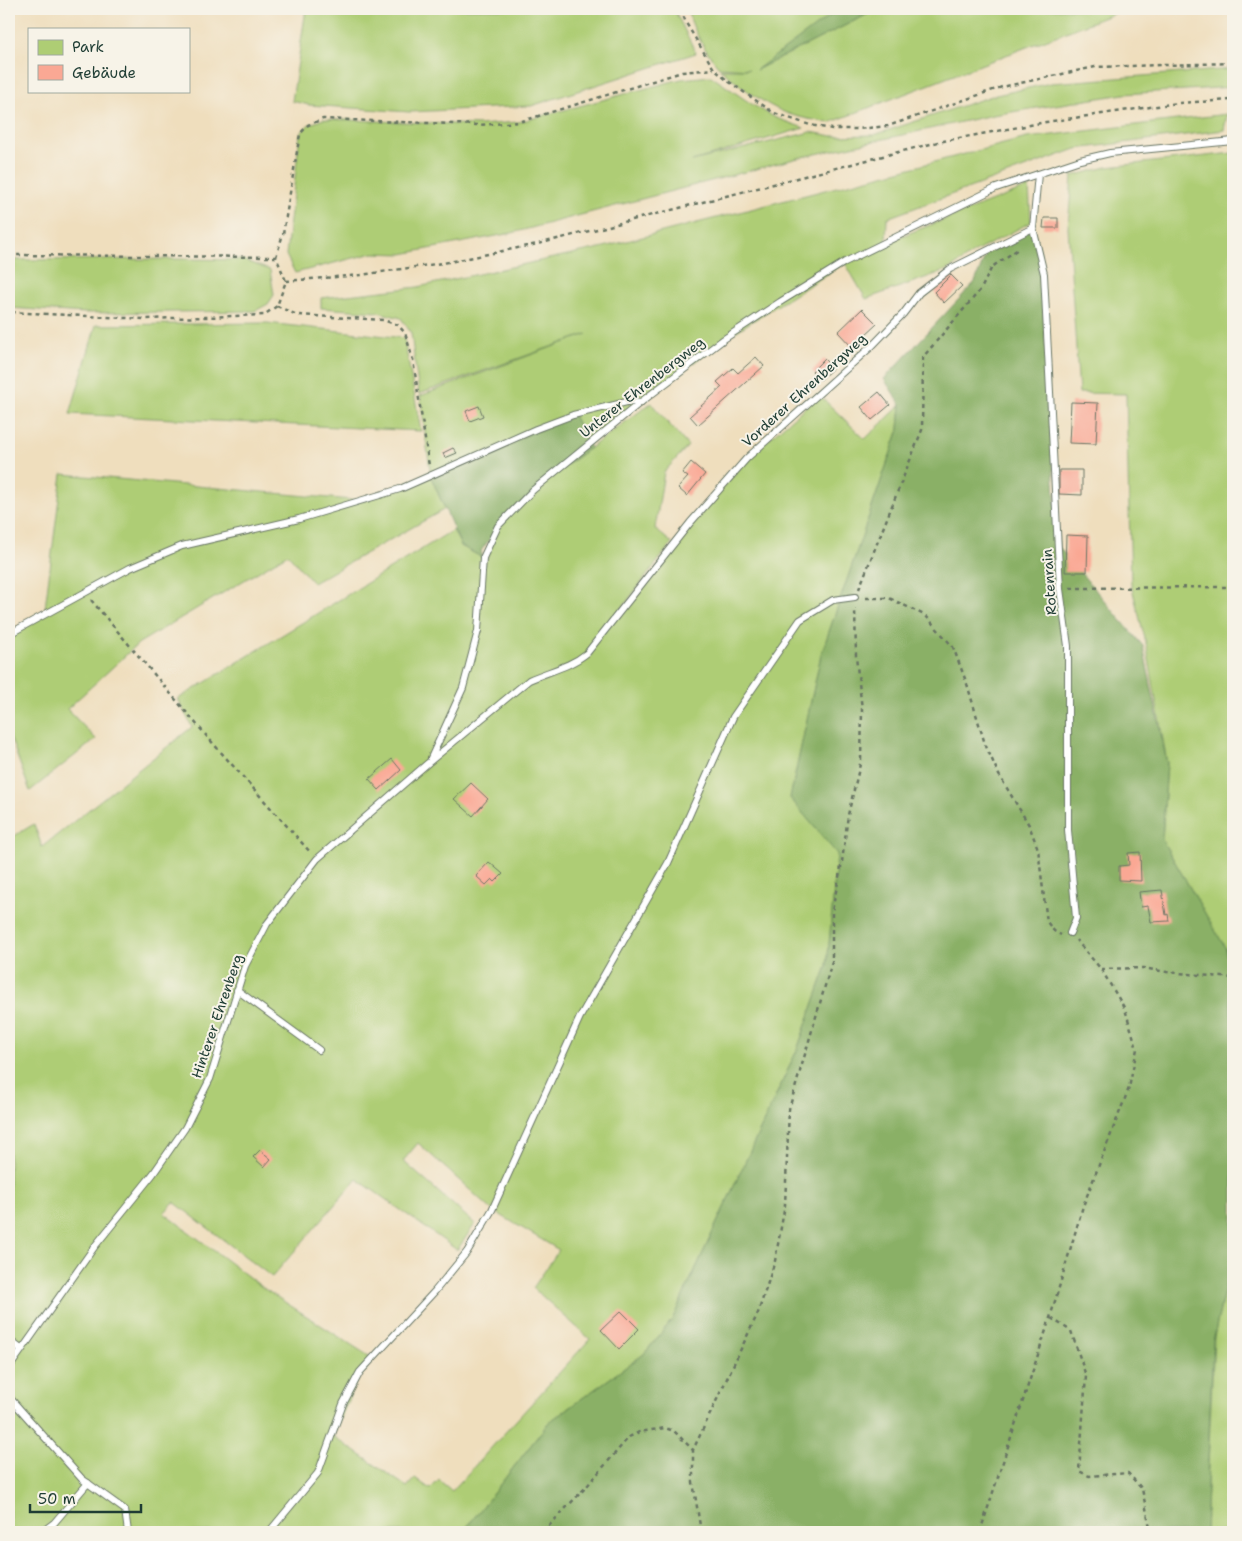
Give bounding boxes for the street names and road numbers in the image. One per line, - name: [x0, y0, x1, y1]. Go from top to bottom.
- street label: Vorderer Ehrenbergweg: [738, 329, 870, 451]
- street label: Unterer Ehrenbergweg: [576, 333, 708, 441]
- street label: Rotenrain: [1038, 548, 1060, 616]
- street label: Hinterer Ehrenberg: [187, 952, 247, 1080]

